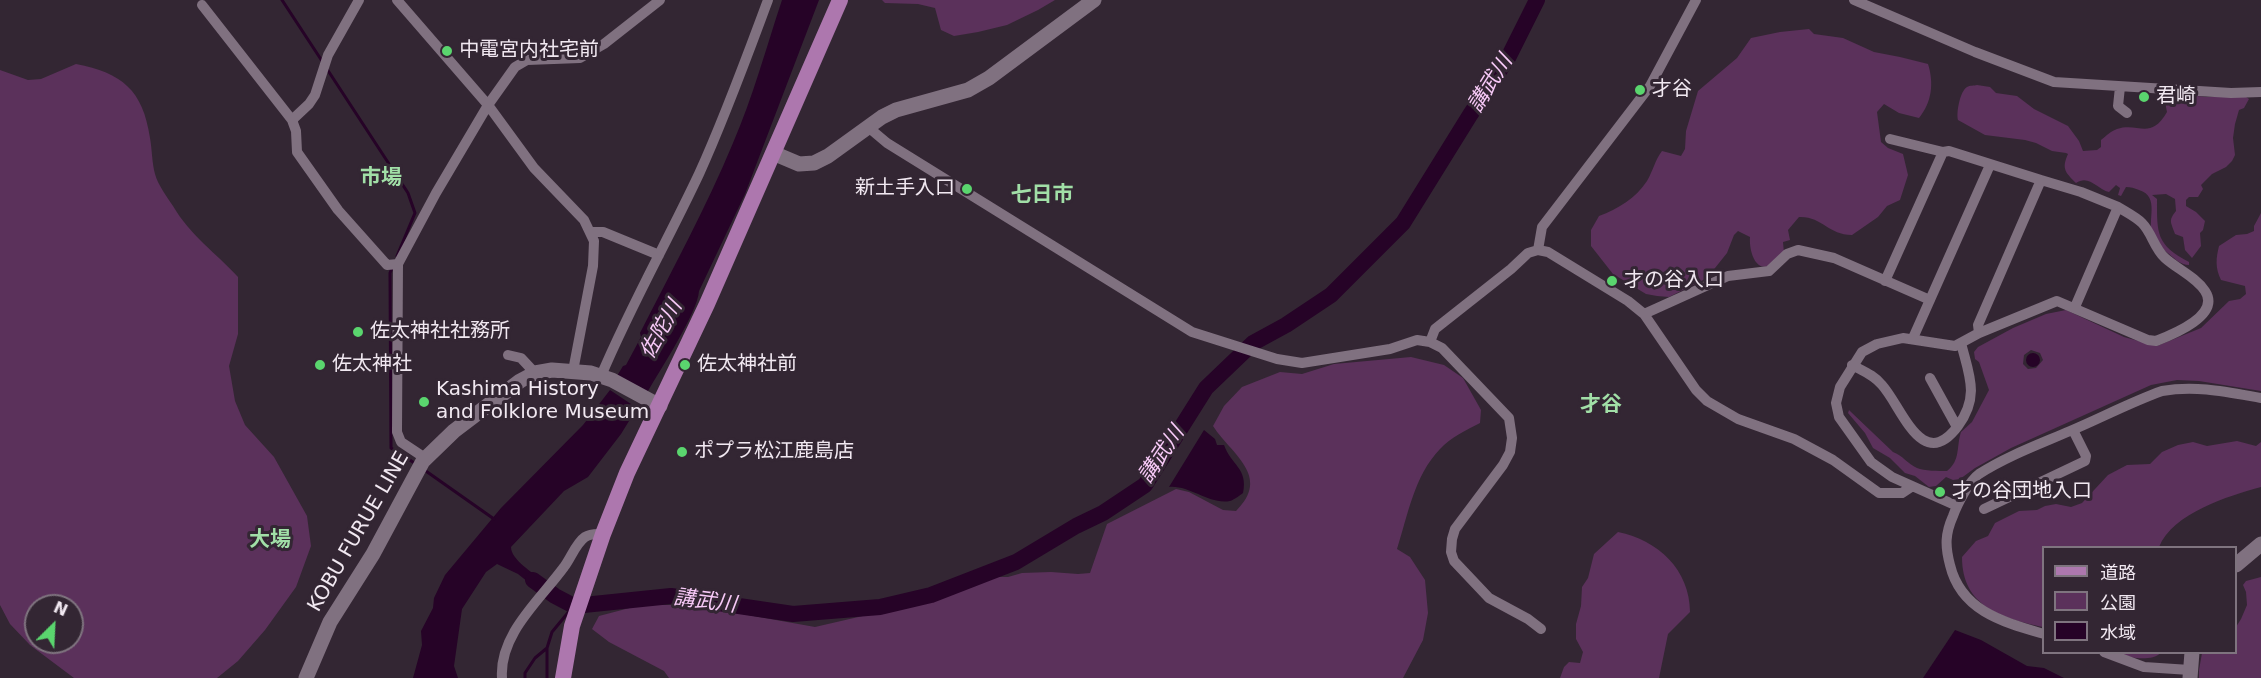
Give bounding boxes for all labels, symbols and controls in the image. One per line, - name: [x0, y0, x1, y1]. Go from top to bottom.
- place label: 中電宮内社宅前: [459, 39, 599, 63]
- marker: 中電宮内社宅前: [440, 44, 454, 58]
- water label: 講武川: [1464, 51, 1518, 117]
- place label: 才谷: [1652, 78, 1692, 102]
- marker: 才谷: [1633, 83, 1647, 97]
- place label: 君崎: [2156, 85, 2196, 109]
- marker: 君崎: [2137, 90, 2151, 104]
- district label: 市場: [360, 166, 402, 192]
- place label: 新土手入口: [855, 177, 955, 201]
- marker: 新土手入口: [960, 182, 974, 196]
- district label: 七日市: [1011, 183, 1073, 209]
- place label: 才の谷入口: [1624, 269, 1724, 293]
- marker: 才の谷入口: [1605, 274, 1619, 288]
- water label: 佐陀川: [636, 296, 688, 364]
- place label: 佐太神社社務所: [370, 320, 510, 344]
- marker: 佐太神社社務所: [351, 325, 365, 339]
- place label: 佐太神社: [332, 353, 412, 377]
- place label: 佐太神社前: [697, 353, 797, 377]
- marker: 佐太神社: [313, 358, 327, 372]
- marker: 佐太神社前: [678, 358, 692, 372]
- place label: Kashima History and Folklore Museum: [436, 378, 649, 425]
- district label: 才谷: [1580, 393, 1622, 419]
- marker: Kashima History and Folklore Museum: [417, 395, 431, 409]
- water label: 講武川: [1134, 422, 1190, 488]
- place label: ポプラ松江鹿島店: [694, 440, 854, 464]
- marker: ポプラ松江鹿島店: [675, 445, 689, 459]
- street label: KOBU FURUE LINE: [303, 448, 415, 616]
- place label: 才の谷団地入口: [1952, 480, 2092, 504]
- marker: 才の谷団地入口: [1933, 485, 1947, 499]
- district label: 大場: [249, 528, 291, 554]
- legend: [2042, 546, 2237, 654]
- text: 道路: [2100, 562, 2136, 583]
- water label: 講武川: [672, 586, 738, 618]
- text: 公園: [2100, 592, 2136, 613]
- north arrow: [24, 594, 84, 654]
- text: N: [51, 598, 71, 620]
- text: 水域: [2100, 622, 2136, 643]

